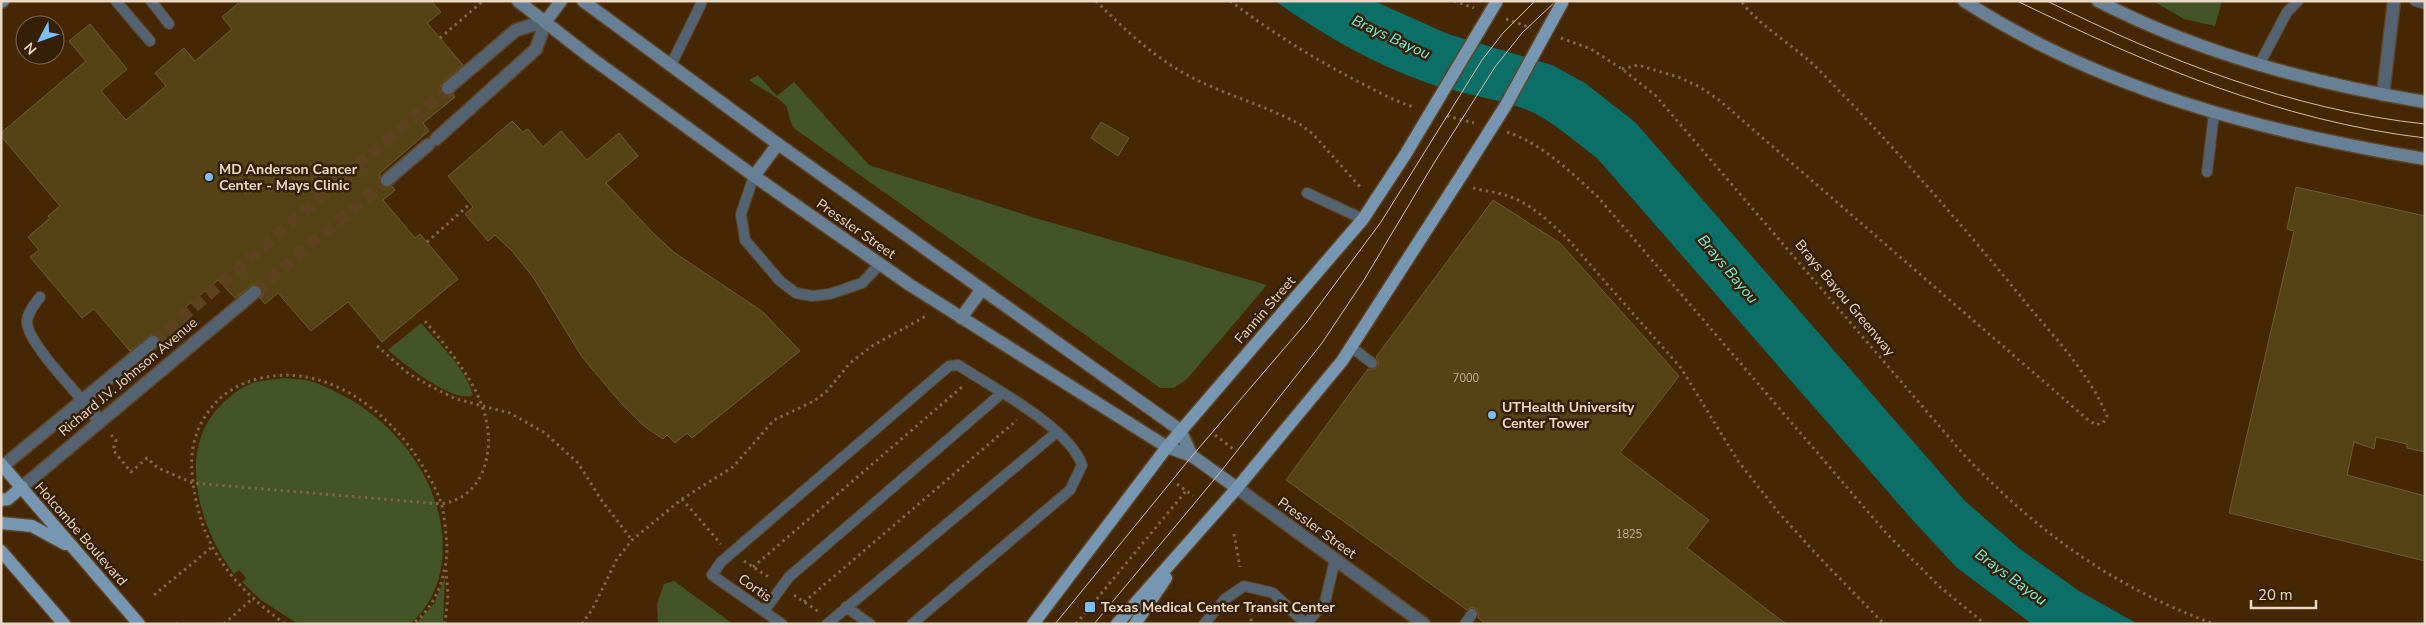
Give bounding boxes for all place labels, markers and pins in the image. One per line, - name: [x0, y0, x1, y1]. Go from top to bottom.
- place label: MD Anderson Cancer Center - Mays Clinic: [219, 160, 358, 195]
- marker: MD Anderson Cancer Center - Mays Clinic: [203, 171, 215, 183]
- place label: UTHealth University Center Tower: [1502, 398, 1635, 433]
- marker: UTHealth University Center Tower: [1486, 409, 1498, 421]
- place label: Texas Medical Center Transit Center: [1101, 598, 1335, 617]
- marker: Texas Medical Center Transit Center: [1083, 600, 1097, 614]

